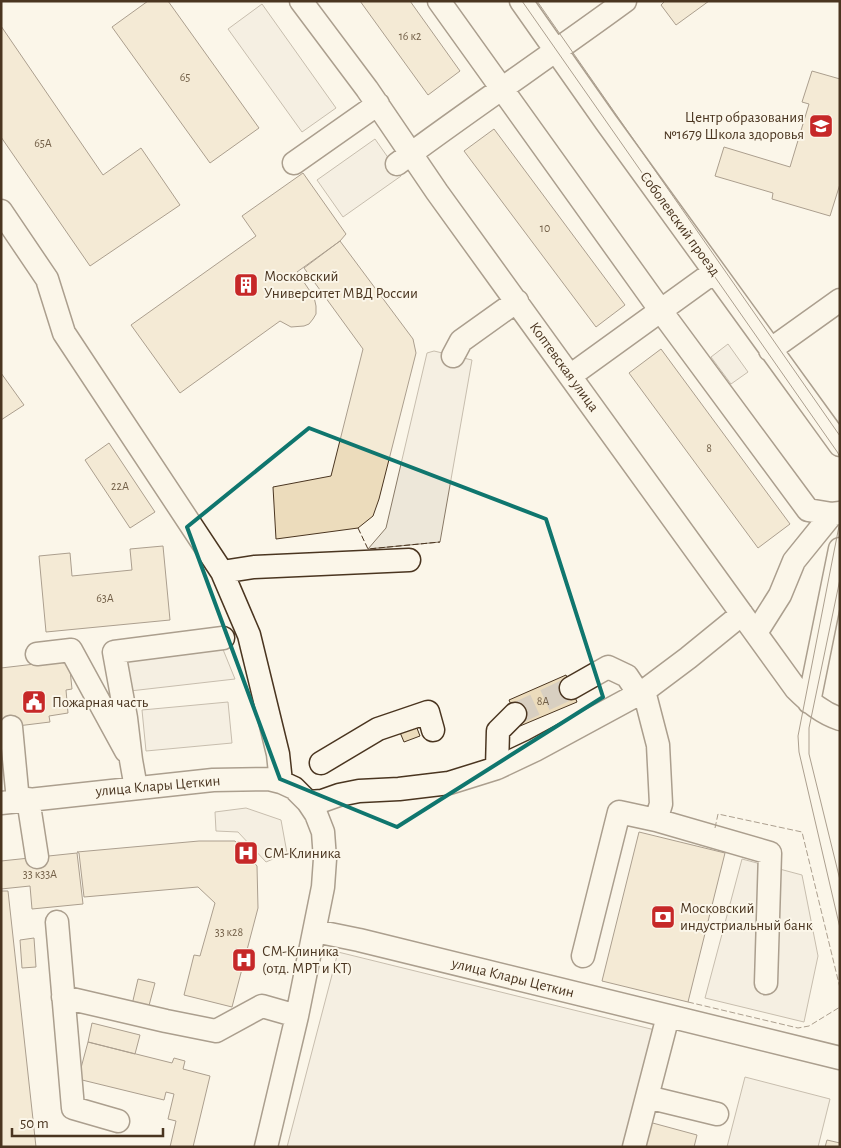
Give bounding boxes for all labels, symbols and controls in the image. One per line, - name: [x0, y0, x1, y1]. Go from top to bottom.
- house number: 16 к2: [399, 30, 422, 42]
- house number: 65: [180, 71, 190, 83]
- place label: Центр образования №1679 Школа здоровья: [663, 110, 804, 142]
- school or university icon: Центр образования №1679 Школа здоровья: [808, 113, 834, 139]
- house number: 65А: [34, 137, 52, 149]
- street label: Соболевский проезд: [637, 169, 723, 279]
- house number: 10: [540, 222, 550, 234]
- place label: Московский Университет МВД России: [264, 269, 418, 301]
- building icon: Московский Университет МВД России: [233, 272, 259, 298]
- street label: Коптевская улица: [527, 319, 601, 415]
- house number: 8: [706, 442, 712, 454]
- house number: 22А: [111, 480, 129, 492]
- house number: 63А: [96, 592, 114, 604]
- public building icon: Пожарная часть: [21, 689, 47, 715]
- place label: Пожарная часть: [52, 695, 149, 710]
- house number: 8А: [537, 695, 549, 707]
- street label: улица Клары Цеткин: [94, 773, 221, 799]
- hospital icon: СМ-Клиника: [233, 840, 259, 866]
- place label: СМ-Клиника: [264, 846, 341, 861]
- house number: 33 к33А: [23, 868, 57, 880]
- place label: Московский индустриальный банк: [680, 901, 813, 933]
- bank icon: Московский индустриальный банк: [650, 904, 676, 930]
- house number: 33 к28: [215, 926, 244, 938]
- place label: СМ-Клиника (отд. МРТ и КТ): [262, 944, 352, 976]
- hospital icon: СМ-Клиника (отд. МРТ и КТ): [231, 947, 257, 973]
- street label: улица Клары Цеткин: [449, 955, 576, 1000]
- scale bar: [12, 1106, 164, 1138]
- text: 50 m: [20, 1116, 49, 1131]

